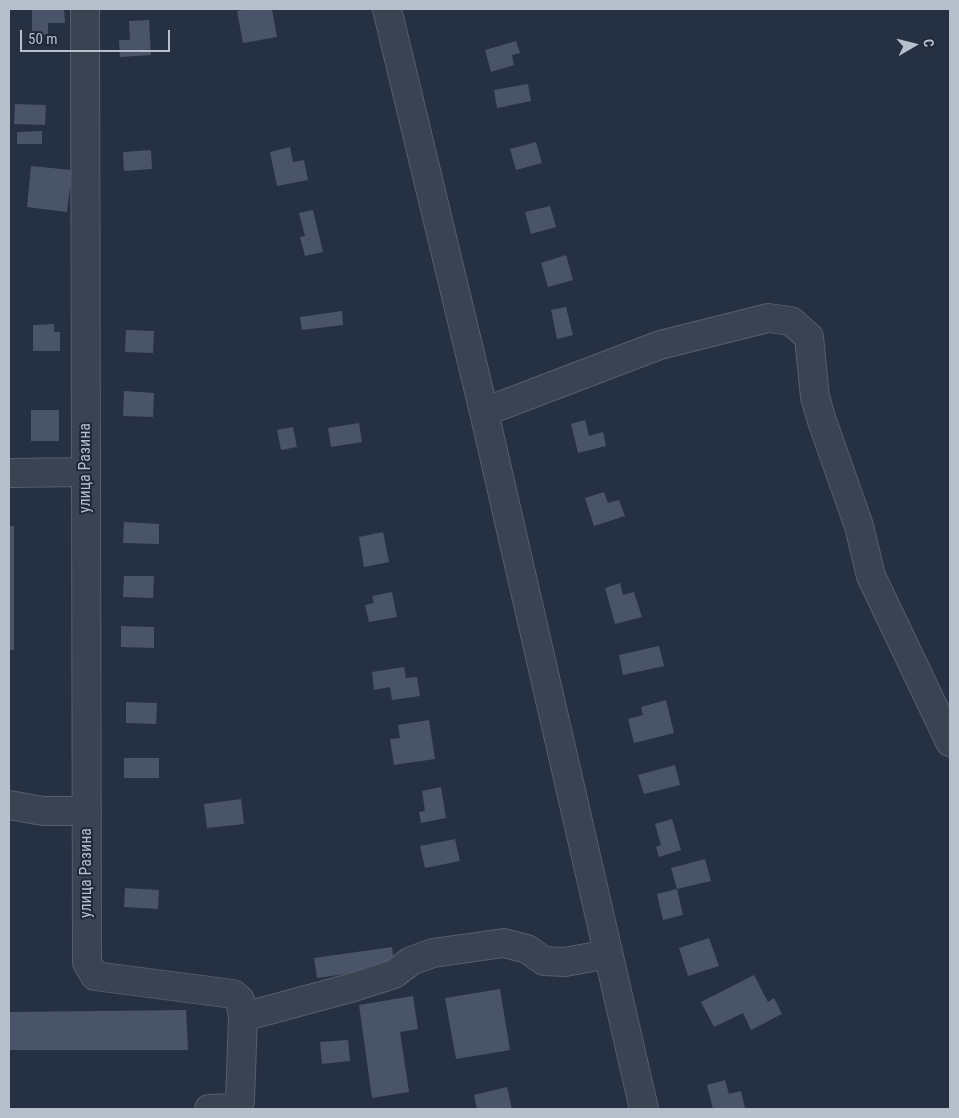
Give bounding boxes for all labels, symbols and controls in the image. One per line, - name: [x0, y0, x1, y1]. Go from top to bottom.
- scale bar: [22, 20, 172, 52]
- north arrow: [889, 20, 939, 70]
- text: 50 m: [28, 30, 58, 48]
- text: С: [920, 38, 937, 48]
- street label: улица Разина: [76, 423, 96, 513]
- street label: улица Разина: [77, 828, 97, 918]

